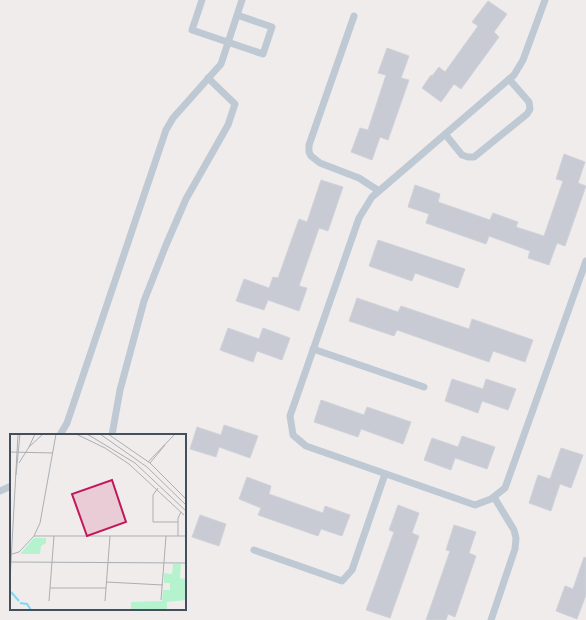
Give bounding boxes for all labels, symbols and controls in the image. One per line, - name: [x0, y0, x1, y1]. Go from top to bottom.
- inset map: [10, 434, 186, 610]

